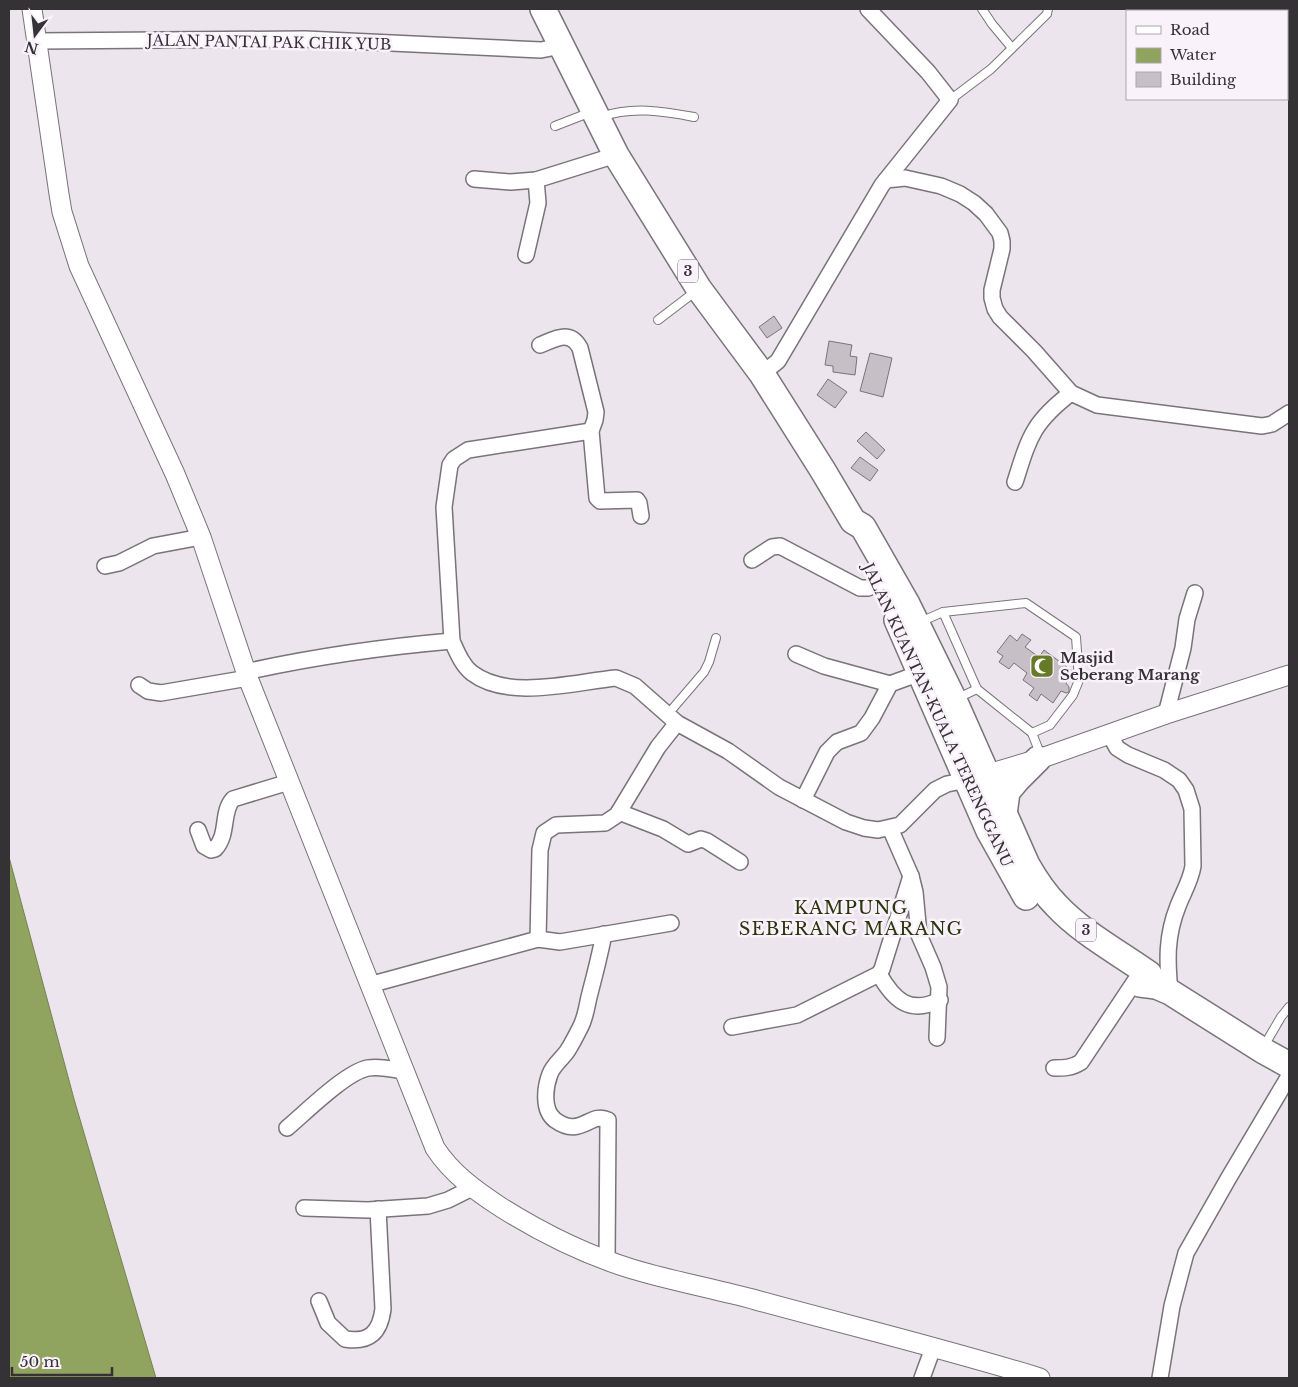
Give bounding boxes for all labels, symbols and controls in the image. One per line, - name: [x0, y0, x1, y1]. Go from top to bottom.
- north arrow: [10, 10, 60, 60]
- legend: [1126, 10, 1288, 100]
- text: Road: [1170, 20, 1210, 39]
- street label: JALAN PANTAI PAK CHIK YUB: [145, 30, 391, 54]
- text: N: [23, 37, 40, 58]
- text: Water: [1169, 45, 1217, 64]
- text: Building: [1170, 70, 1237, 89]
- road number: 3: [678, 260, 698, 282]
- street label: JALAN KUANTAN-KUALA TERENGGANU: [858, 558, 1017, 870]
- place label: Masjid Seberang Marang: [1060, 648, 1200, 684]
- mosque icon: Masjid Seberang Marang: [1029, 653, 1055, 679]
- district label: KAMPUNG SEBERANG MARANG: [739, 897, 963, 940]
- road number: 3: [1076, 918, 1096, 942]
- scale bar: [12, 1344, 112, 1376]
- text: 50 m: [20, 1352, 60, 1371]

